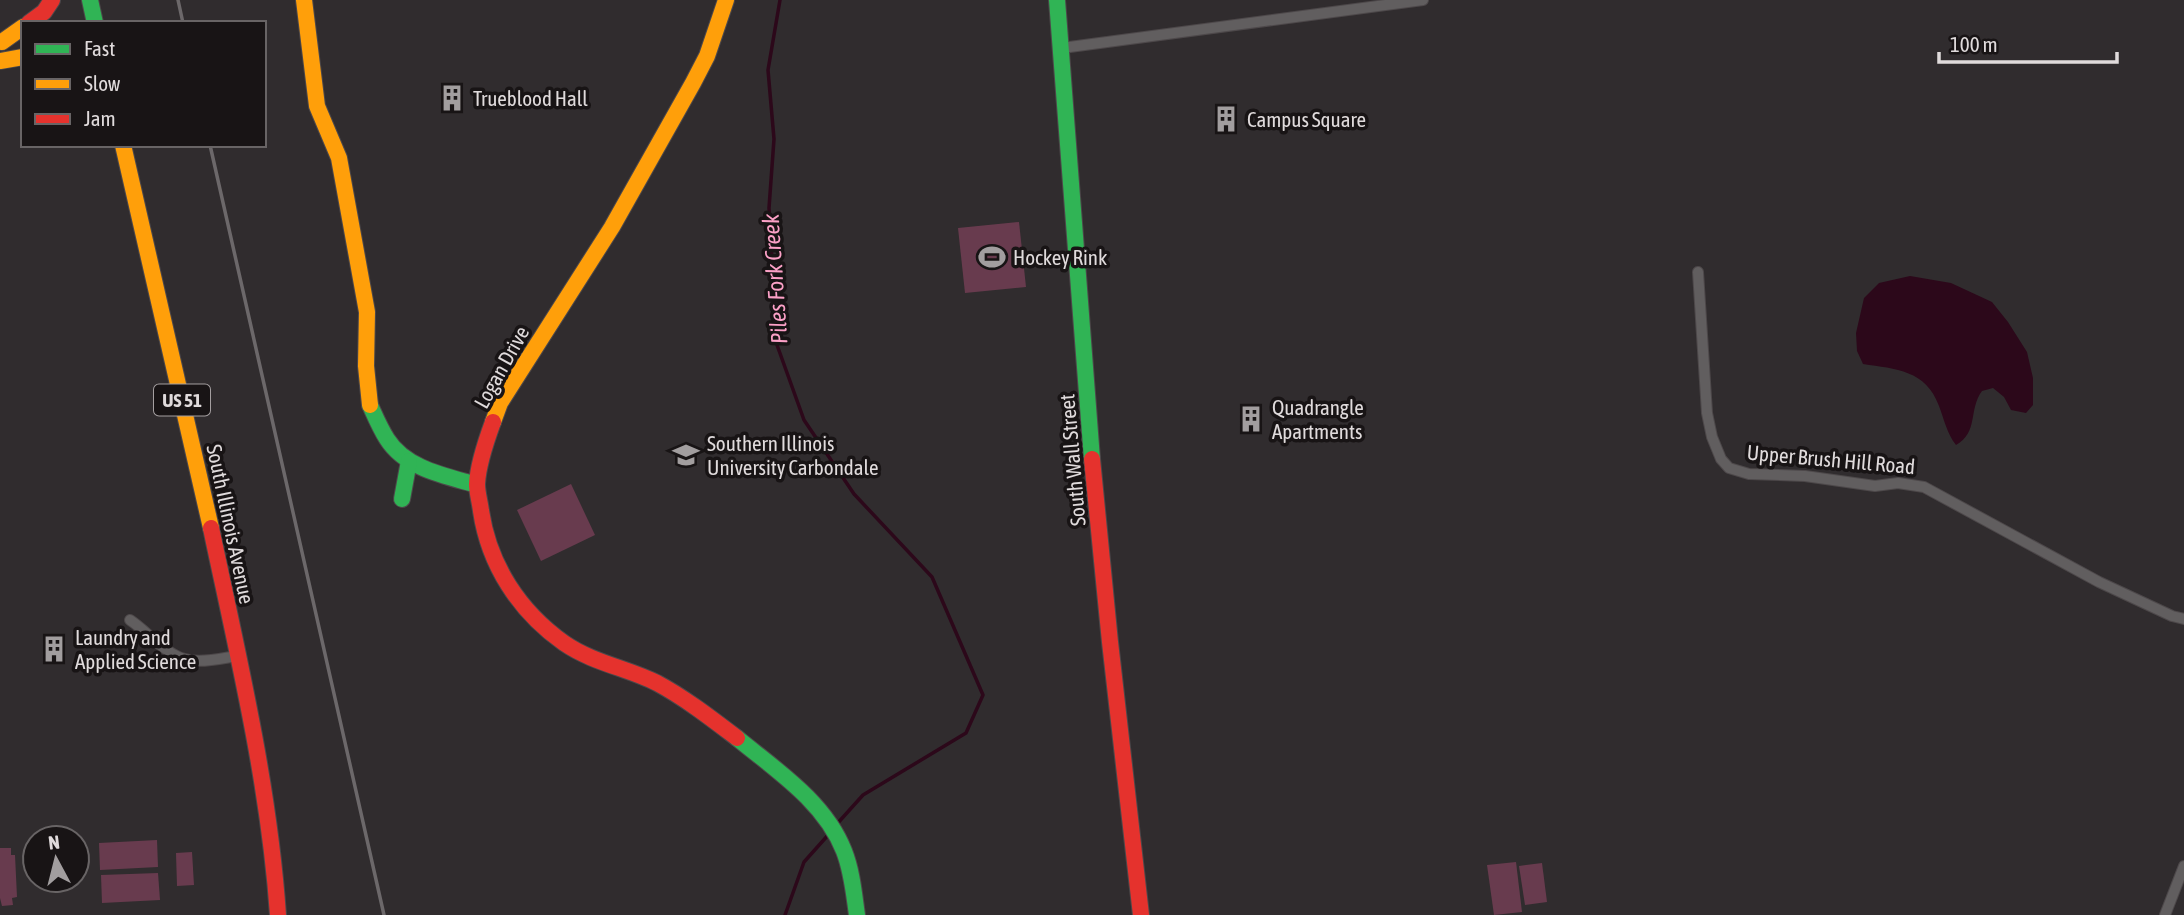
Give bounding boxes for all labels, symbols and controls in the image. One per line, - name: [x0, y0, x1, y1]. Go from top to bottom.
- legend: [21, 21, 266, 147]
- scale bar: [1939, 21, 2118, 65]
- text: 100 m: [1950, 32, 1998, 56]
- text: Fast: [84, 36, 115, 60]
- text: Slow: [84, 71, 121, 95]
- building icon: Trueblood Hall: [437, 83, 467, 113]
- place label: Trueblood Hall: [473, 86, 588, 110]
- building icon: Campus Square: [1211, 104, 1241, 134]
- text: Jam: [84, 106, 116, 130]
- place label: Campus Square: [1247, 107, 1366, 131]
- water label: Piles Fork Creek: [757, 212, 793, 345]
- sports icon: Hockey Rink: [977, 242, 1007, 272]
- place label: Hockey Rink: [1013, 245, 1107, 269]
- street label: Logan Drive: [469, 322, 533, 412]
- road number: US 51: [154, 384, 210, 416]
- street label: South Wall Street: [1054, 393, 1090, 527]
- place label: Quadrangle Apartments: [1272, 395, 1364, 443]
- building icon: Quadrangle Apartments: [1236, 404, 1266, 434]
- place label: Southern Illinois University Carbondale: [707, 431, 878, 479]
- school or university icon: Southern Illinois University Carbondale: [671, 440, 701, 470]
- street label: Upper Brush Hill Road: [1746, 440, 1916, 478]
- street label: South Illinois Avenue: [202, 442, 260, 606]
- place label: Laundry and Applied Science: [75, 625, 196, 673]
- building icon: Laundry and Applied Science: [39, 634, 69, 664]
- north arrow: [21, 824, 91, 894]
- text: N: [47, 831, 61, 854]

